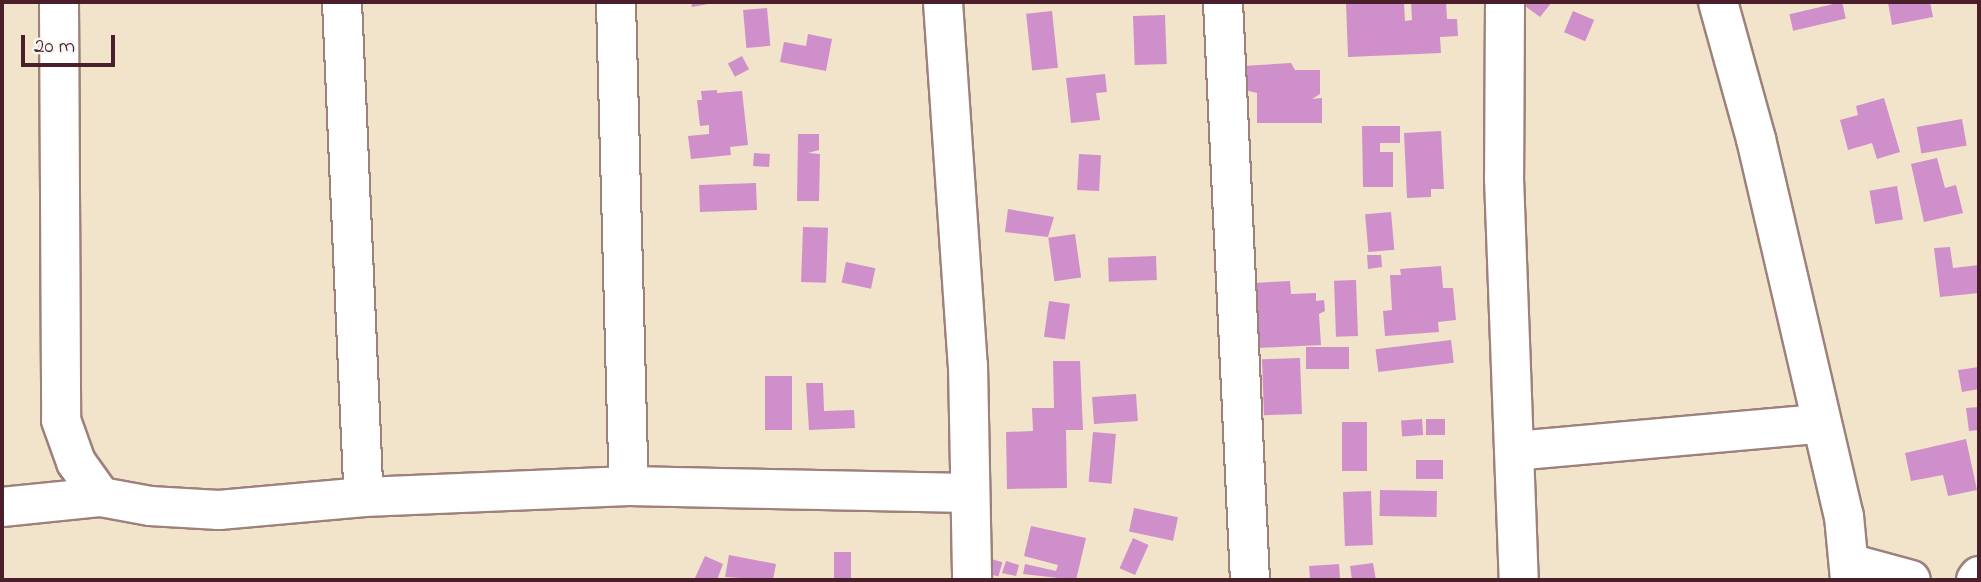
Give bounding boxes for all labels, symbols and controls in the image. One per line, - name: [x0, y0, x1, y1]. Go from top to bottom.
- scale bar: [24, 21, 119, 65]
- text: 20 m: [34, 32, 75, 62]

